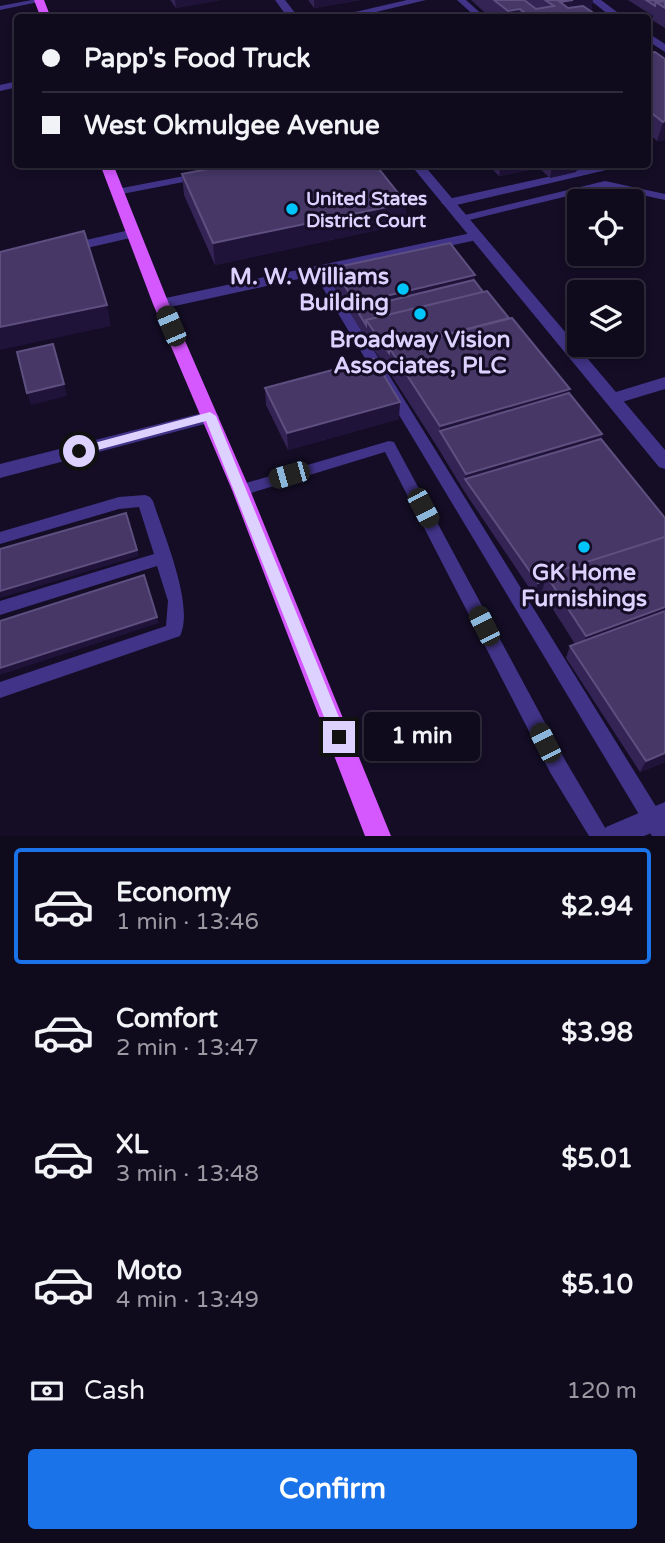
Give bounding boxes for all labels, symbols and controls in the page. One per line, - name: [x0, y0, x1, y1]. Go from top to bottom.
- text: Papp's Food Truck: [84, 43, 311, 74]
- text: West Okmulgee Avenue: [84, 110, 380, 141]
- place label: United States District Court: [306, 188, 427, 232]
- map controls: [567, 189, 644, 357]
- button: locate: [567, 189, 644, 266]
- marker: United States District Court: [284, 201, 300, 217]
- place label: M. W. Williams Building: [230, 263, 389, 317]
- button: layers: [567, 280, 644, 357]
- marker: M. W. Williams Building: [395, 281, 411, 297]
- car: [154, 303, 189, 349]
- marker: Broadway Vision Associates, PLC: [412, 306, 428, 322]
- place label: Broadway Vision Associates, PLC: [329, 326, 511, 380]
- route start: [63, 435, 95, 467]
- car: [266, 459, 313, 491]
- car: [404, 485, 443, 531]
- marker: GK Home Furnishings: [576, 539, 592, 555]
- place label: GK Home Furnishings: [521, 559, 647, 613]
- car: [466, 603, 503, 649]
- callout: 1 min: [364, 712, 479, 762]
- car: [527, 720, 564, 766]
- route end: [323, 721, 355, 753]
- text: 1 min: [391, 722, 453, 750]
- icon: car: [32, 875, 95, 938]
- text: Economy: [116, 877, 231, 908]
- text: $2.94: [561, 891, 633, 922]
- text: 1 min · 13:46: [116, 908, 259, 936]
- icon: car: [32, 1001, 95, 1064]
- text: Comfort: [116, 1003, 218, 1034]
- text: $3.98: [561, 1017, 633, 1048]
- text: 2 min · 13:47: [116, 1034, 259, 1062]
- icon: car: [32, 1127, 95, 1190]
- text: XL: [116, 1129, 148, 1160]
- text: $5.01: [561, 1143, 633, 1174]
- text: 3 min · 13:48: [116, 1160, 259, 1188]
- icon: car: [32, 1253, 95, 1316]
- text: Moto: [116, 1255, 182, 1286]
- text: $5.10: [561, 1269, 633, 1300]
- text: 4 min · 13:49: [116, 1286, 259, 1314]
- icon: cash: [28, 1372, 66, 1410]
- text: Cash: [84, 1375, 145, 1406]
- text: 120 m: [567, 1377, 637, 1405]
- button: Confirm: [28, 1449, 637, 1529]

